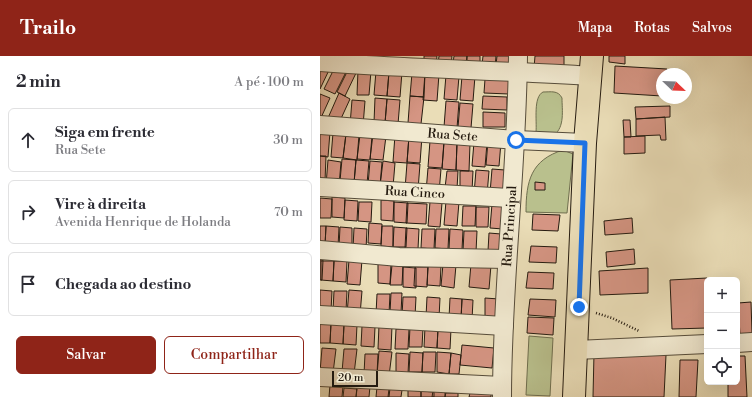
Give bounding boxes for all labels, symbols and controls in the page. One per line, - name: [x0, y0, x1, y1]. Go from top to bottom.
- text: Trailo: [20, 16, 76, 40]
- text: Mapa: [578, 19, 612, 37]
- text: Rotas: [634, 19, 670, 37]
- text: Salvos: [692, 19, 732, 37]
- north arrow: [656, 68, 692, 104]
- text: 2 min: [16, 71, 61, 93]
- text: A pé · 100 m: [234, 74, 304, 90]
- text: Siga em frente: [55, 123, 155, 142]
- street label: Rua Sete: [427, 125, 479, 145]
- icon: ahead: [17, 129, 39, 151]
- route start: [507, 131, 525, 149]
- text: 30 m: [273, 132, 303, 148]
- text: Rua Sete: [55, 142, 106, 158]
- street label: Rua Cinco: [384, 183, 446, 202]
- street label: Rua Principal: [499, 185, 520, 267]
- text: Vire à direita: [55, 195, 146, 214]
- icon: right: [17, 201, 39, 223]
- text: 70 m: [274, 204, 303, 220]
- text: Avenida Henrique de Holanda: [55, 214, 231, 230]
- icon: arrive: [17, 273, 39, 295]
- text: Chegada ao destino: [55, 275, 191, 294]
- map controls: [704, 277, 740, 385]
- button: +: [704, 277, 740, 313]
- route end: [570, 298, 588, 316]
- button: −: [704, 313, 740, 349]
- button: Salvar: [16, 336, 156, 374]
- button: Compartilhar: [164, 336, 304, 374]
- button: locate: [704, 349, 740, 385]
- scale bar: [332, 369, 378, 388]
- text: 20 m: [338, 371, 363, 385]

